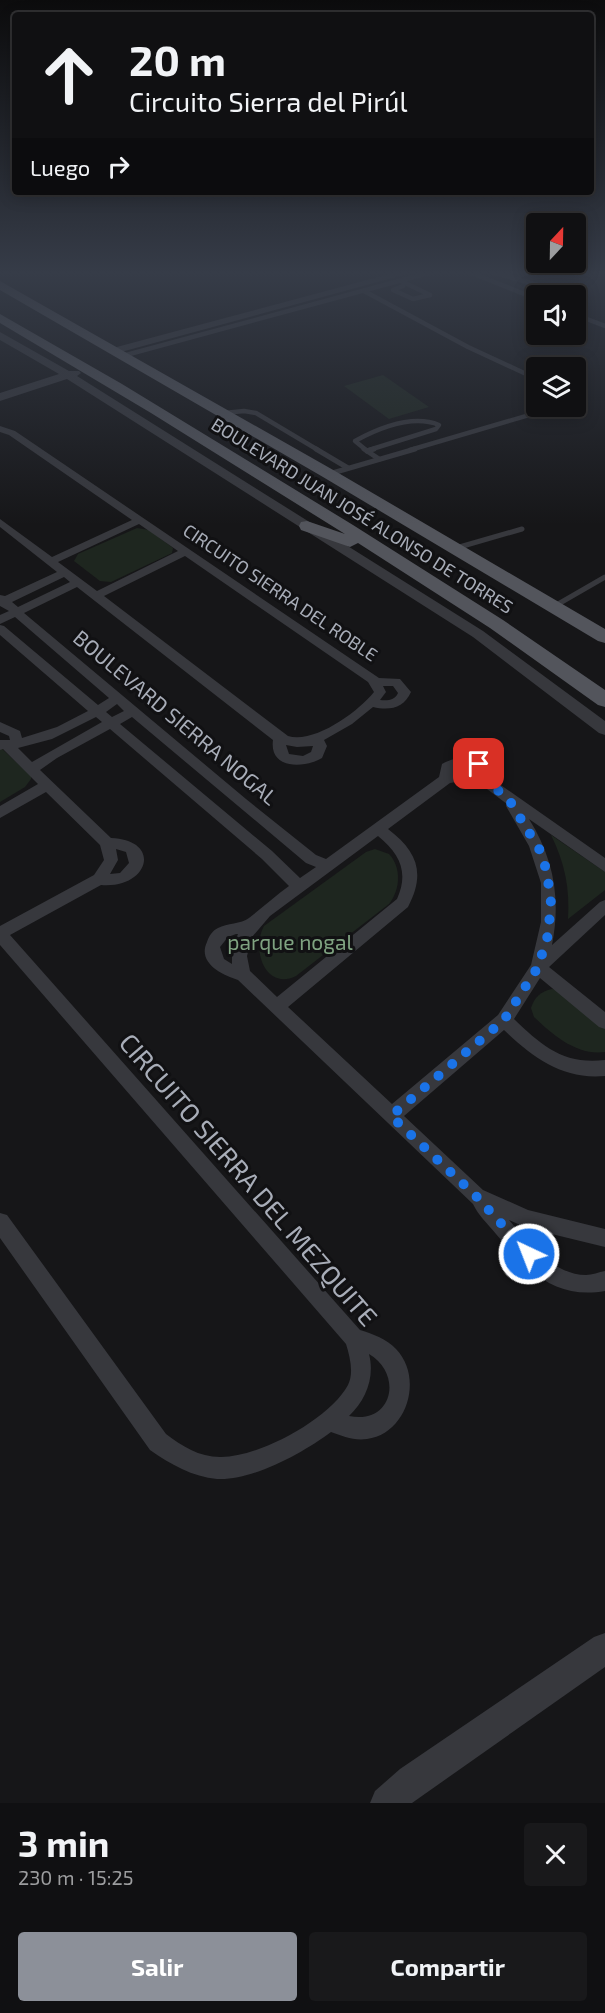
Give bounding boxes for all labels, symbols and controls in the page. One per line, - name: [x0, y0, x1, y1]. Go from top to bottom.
- text: 20 m: [129, 34, 226, 84]
- icon: ahead: [30, 36, 108, 114]
- text: Circuito Sierra del Pirúl: [129, 85, 408, 117]
- icon: right: [102, 150, 135, 183]
- text: Luego: [30, 154, 90, 180]
- north arrow: [526, 213, 586, 273]
- map controls: [526, 213, 586, 417]
- button: sound: [526, 285, 586, 345]
- button: layers: [526, 357, 586, 417]
- street label: BOULEVARD JUAN JOSÉ ALONSO DE TORRES: [208, 413, 517, 618]
- street label: CIRCUITO SIERRA DEL ROBLE: [179, 519, 382, 666]
- street label: BOULEVARD SIERRA NOGAL: [69, 624, 283, 810]
- pin: [453, 738, 504, 789]
- icon: arrive: [462, 747, 495, 780]
- park label: parque nogal: [227, 929, 353, 954]
- street label: CIRCUITO SIERRA DEL MEZQUITE: [114, 1026, 385, 1332]
- position arrow: [497, 1222, 561, 1286]
- text: 3 min: [18, 1821, 109, 1864]
- button: close: [524, 1823, 587, 1886]
- text: 230 m · 15:25: [18, 1865, 133, 1889]
- button: Salir: [18, 1932, 297, 2001]
- button: Compartir: [309, 1932, 587, 2001]

